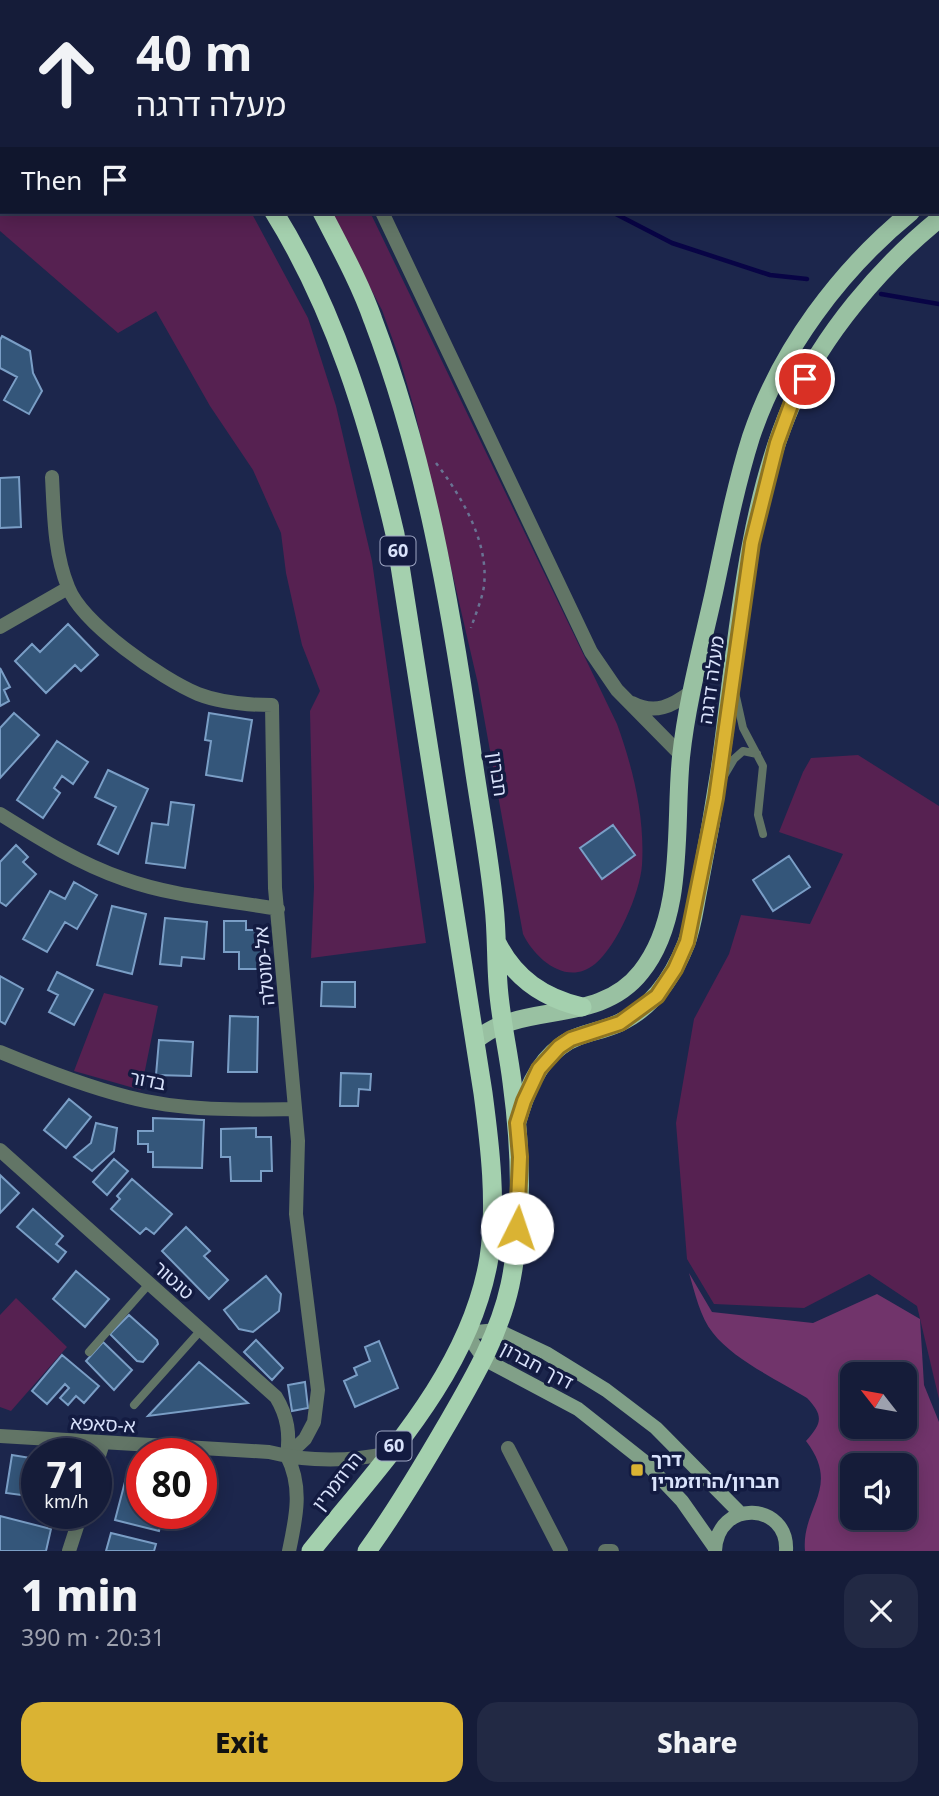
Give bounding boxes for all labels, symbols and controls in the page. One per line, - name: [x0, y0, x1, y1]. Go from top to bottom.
- text: 40 m: [136, 19, 253, 85]
- icon: ahead: [21, 28, 112, 119]
- text: מעלה דרגה: [136, 82, 286, 125]
- icon: arrive: [96, 161, 134, 199]
- text: Then: [21, 162, 82, 198]
- pin: [775, 349, 835, 409]
- icon: arrive: [786, 360, 824, 398]
- road number: 60: [380, 536, 416, 566]
- street label: מעלה דרגה: [692, 634, 730, 726]
- street label: חברון: [482, 750, 514, 798]
- street label: אל-מוטלה: [248, 925, 280, 1007]
- street label: בדור: [128, 1064, 168, 1096]
- position arrow: [480, 1191, 554, 1265]
- street label: טנטור: [148, 1255, 200, 1305]
- street label: דרך חברון: [496, 1335, 578, 1395]
- north arrow: [840, 1362, 917, 1438]
- map controls: [840, 1362, 917, 1530]
- street label: א-סאפא: [70, 1409, 136, 1439]
- road number: 60: [376, 1432, 412, 1461]
- speed limit sign: 80: [126, 1438, 217, 1529]
- street label: הרוזמרין: [306, 1446, 368, 1516]
- place label: דרך חברון/הרוזמרין: [651, 1446, 779, 1494]
- text: 71: [46, 1451, 87, 1498]
- button: sound: [840, 1453, 917, 1530]
- marker: דרך חברון/הרוזמרין: [629, 1462, 645, 1478]
- text: km/h: [44, 1489, 89, 1513]
- text: 1 min: [21, 1566, 138, 1623]
- button: close: [844, 1574, 918, 1648]
- text: 390 m · 20:31: [21, 1621, 165, 1653]
- button: Exit: [21, 1702, 463, 1782]
- button: Share: [477, 1702, 918, 1782]

